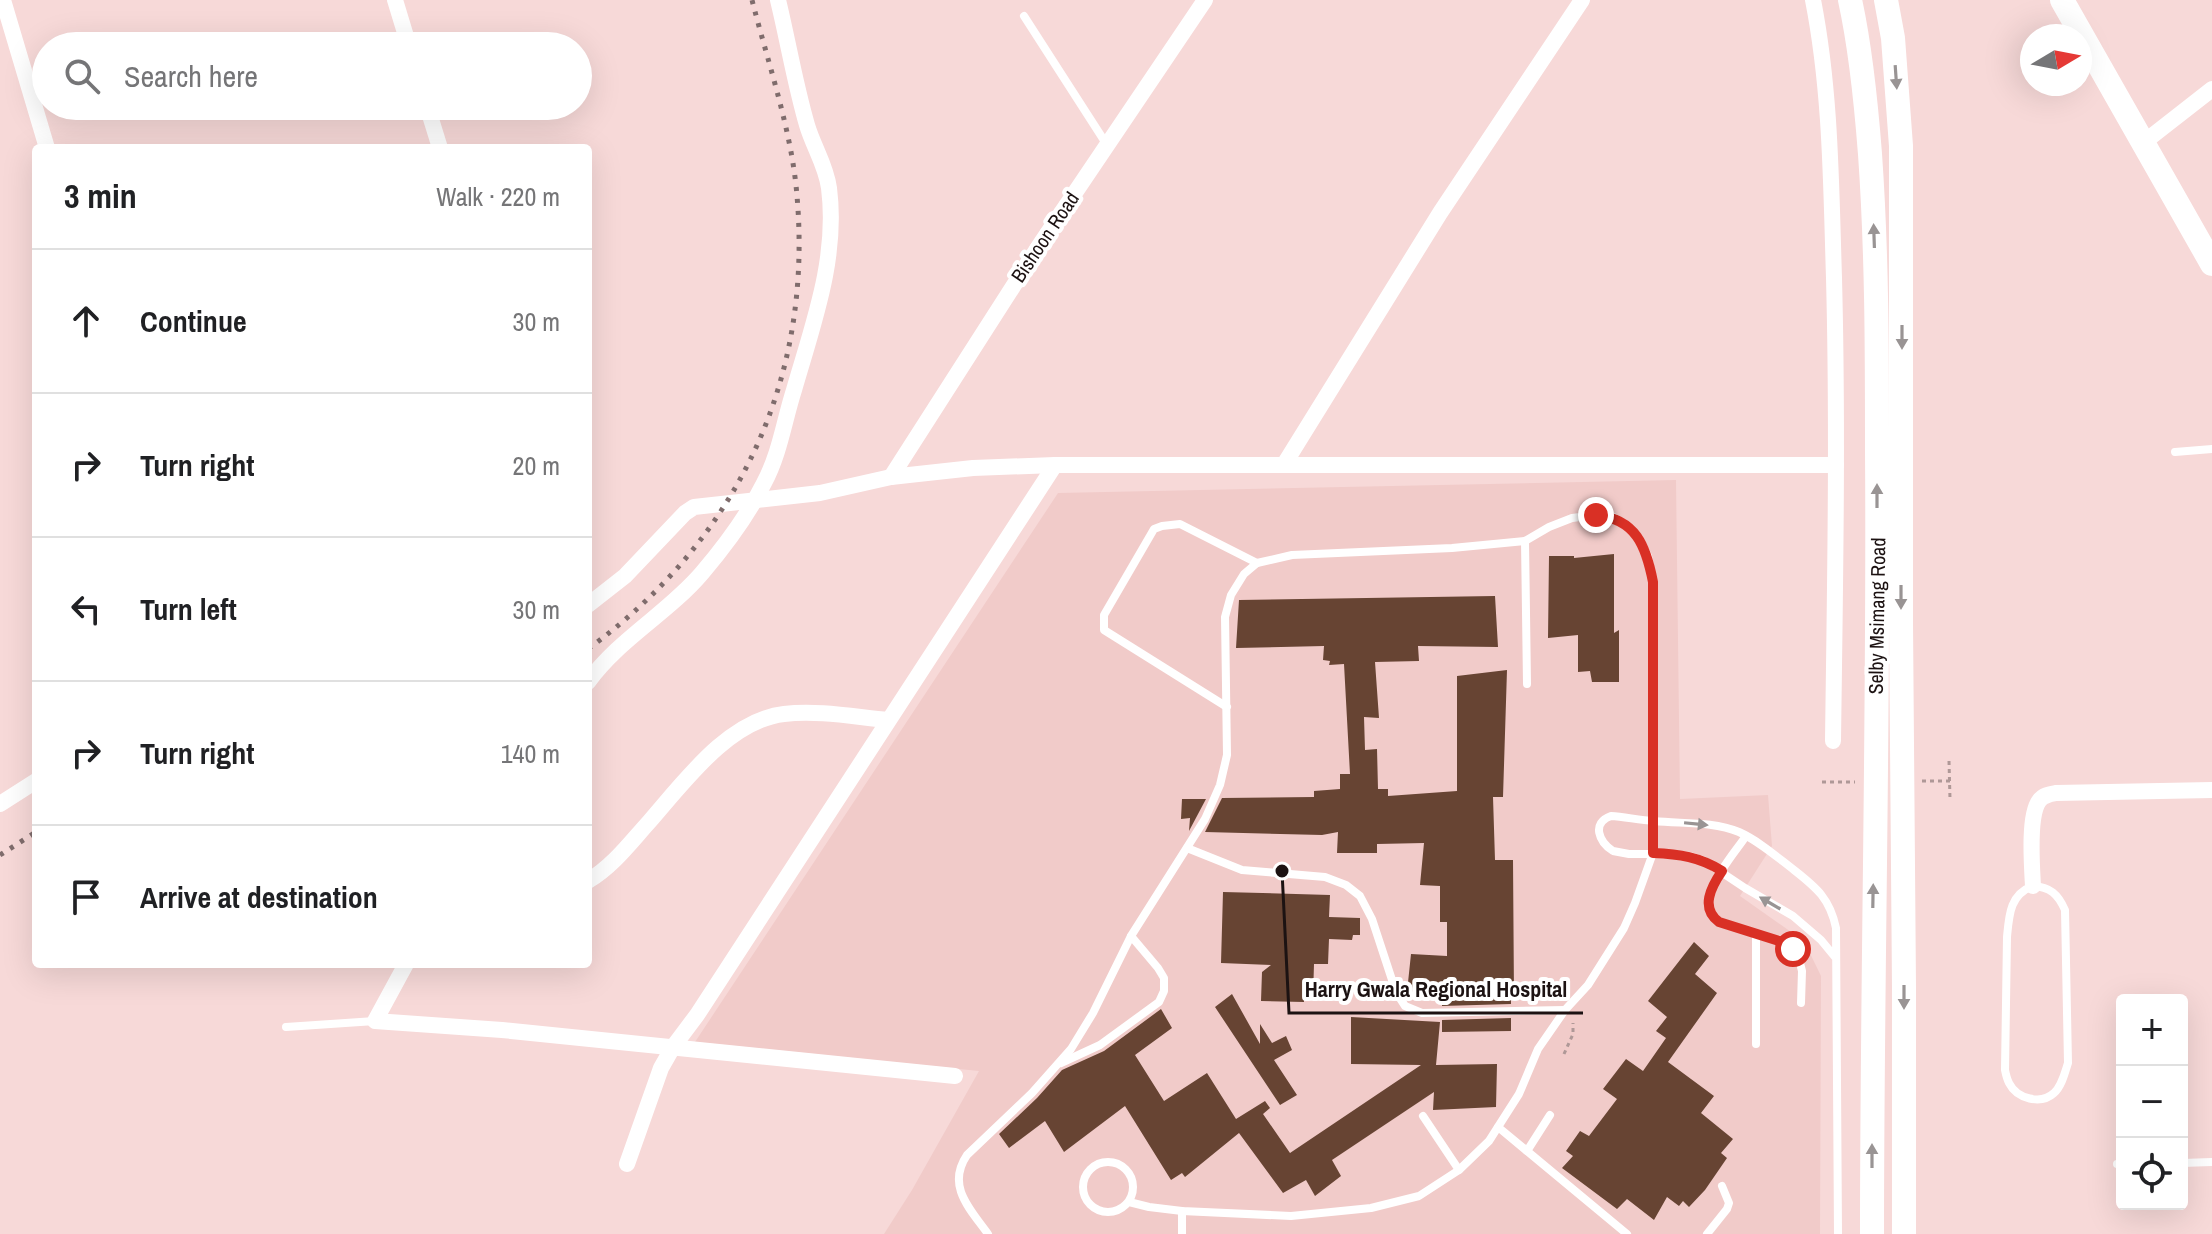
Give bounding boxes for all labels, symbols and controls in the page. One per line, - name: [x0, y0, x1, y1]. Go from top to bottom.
- north arrow: [2020, 24, 2092, 96]
- search box: [32, 32, 592, 120]
- icon: search: [60, 54, 104, 98]
- text: Search here: [124, 56, 258, 96]
- one-way arrow: [1890, 65, 1903, 90]
- text: 3 min: [64, 173, 137, 219]
- text: Walk · 220 m: [436, 179, 560, 214]
- street label: Bishoon Road: [1004, 186, 1085, 287]
- one-way arrow: [1868, 223, 1880, 248]
- icon: ahead: [64, 299, 108, 343]
- text: Continue: [140, 301, 247, 341]
- text: 30 m: [513, 304, 560, 339]
- one-way arrow: [1896, 325, 1908, 350]
- icon: right: [64, 443, 108, 487]
- text: Turn right: [140, 445, 254, 485]
- text: 20 m: [513, 448, 560, 483]
- one-way arrow: [1871, 483, 1883, 508]
- route end: [1578, 497, 1614, 533]
- street label: Selby Msimang Road: [1862, 537, 1891, 695]
- one-way arrow: [1895, 585, 1907, 610]
- icon: left: [64, 587, 108, 631]
- text: Turn left: [140, 589, 237, 629]
- text: 30 m: [513, 592, 560, 627]
- icon: right: [64, 731, 108, 775]
- text: Turn right: [140, 733, 254, 773]
- text: 140 m: [501, 736, 560, 771]
- one-way arrow: [1684, 817, 1709, 830]
- icon: arrive: [64, 875, 108, 919]
- text: Arrive at destination: [140, 877, 378, 917]
- one-way arrow: [1867, 883, 1880, 908]
- one-way arrow: [1759, 896, 1782, 910]
- route start: [1775, 931, 1811, 967]
- callout: Harry Gwala Regional Hospital: [1289, 967, 1583, 1013]
- text: Harry Gwala Regional Hospital: [1305, 974, 1567, 1004]
- one-way arrow: [1898, 985, 1910, 1010]
- map controls: [2116, 994, 2188, 1210]
- button: +: [2116, 994, 2188, 1066]
- button: −: [2116, 1066, 2188, 1138]
- button: locate: [2116, 1138, 2188, 1210]
- one-way arrow: [1866, 1143, 1878, 1168]

